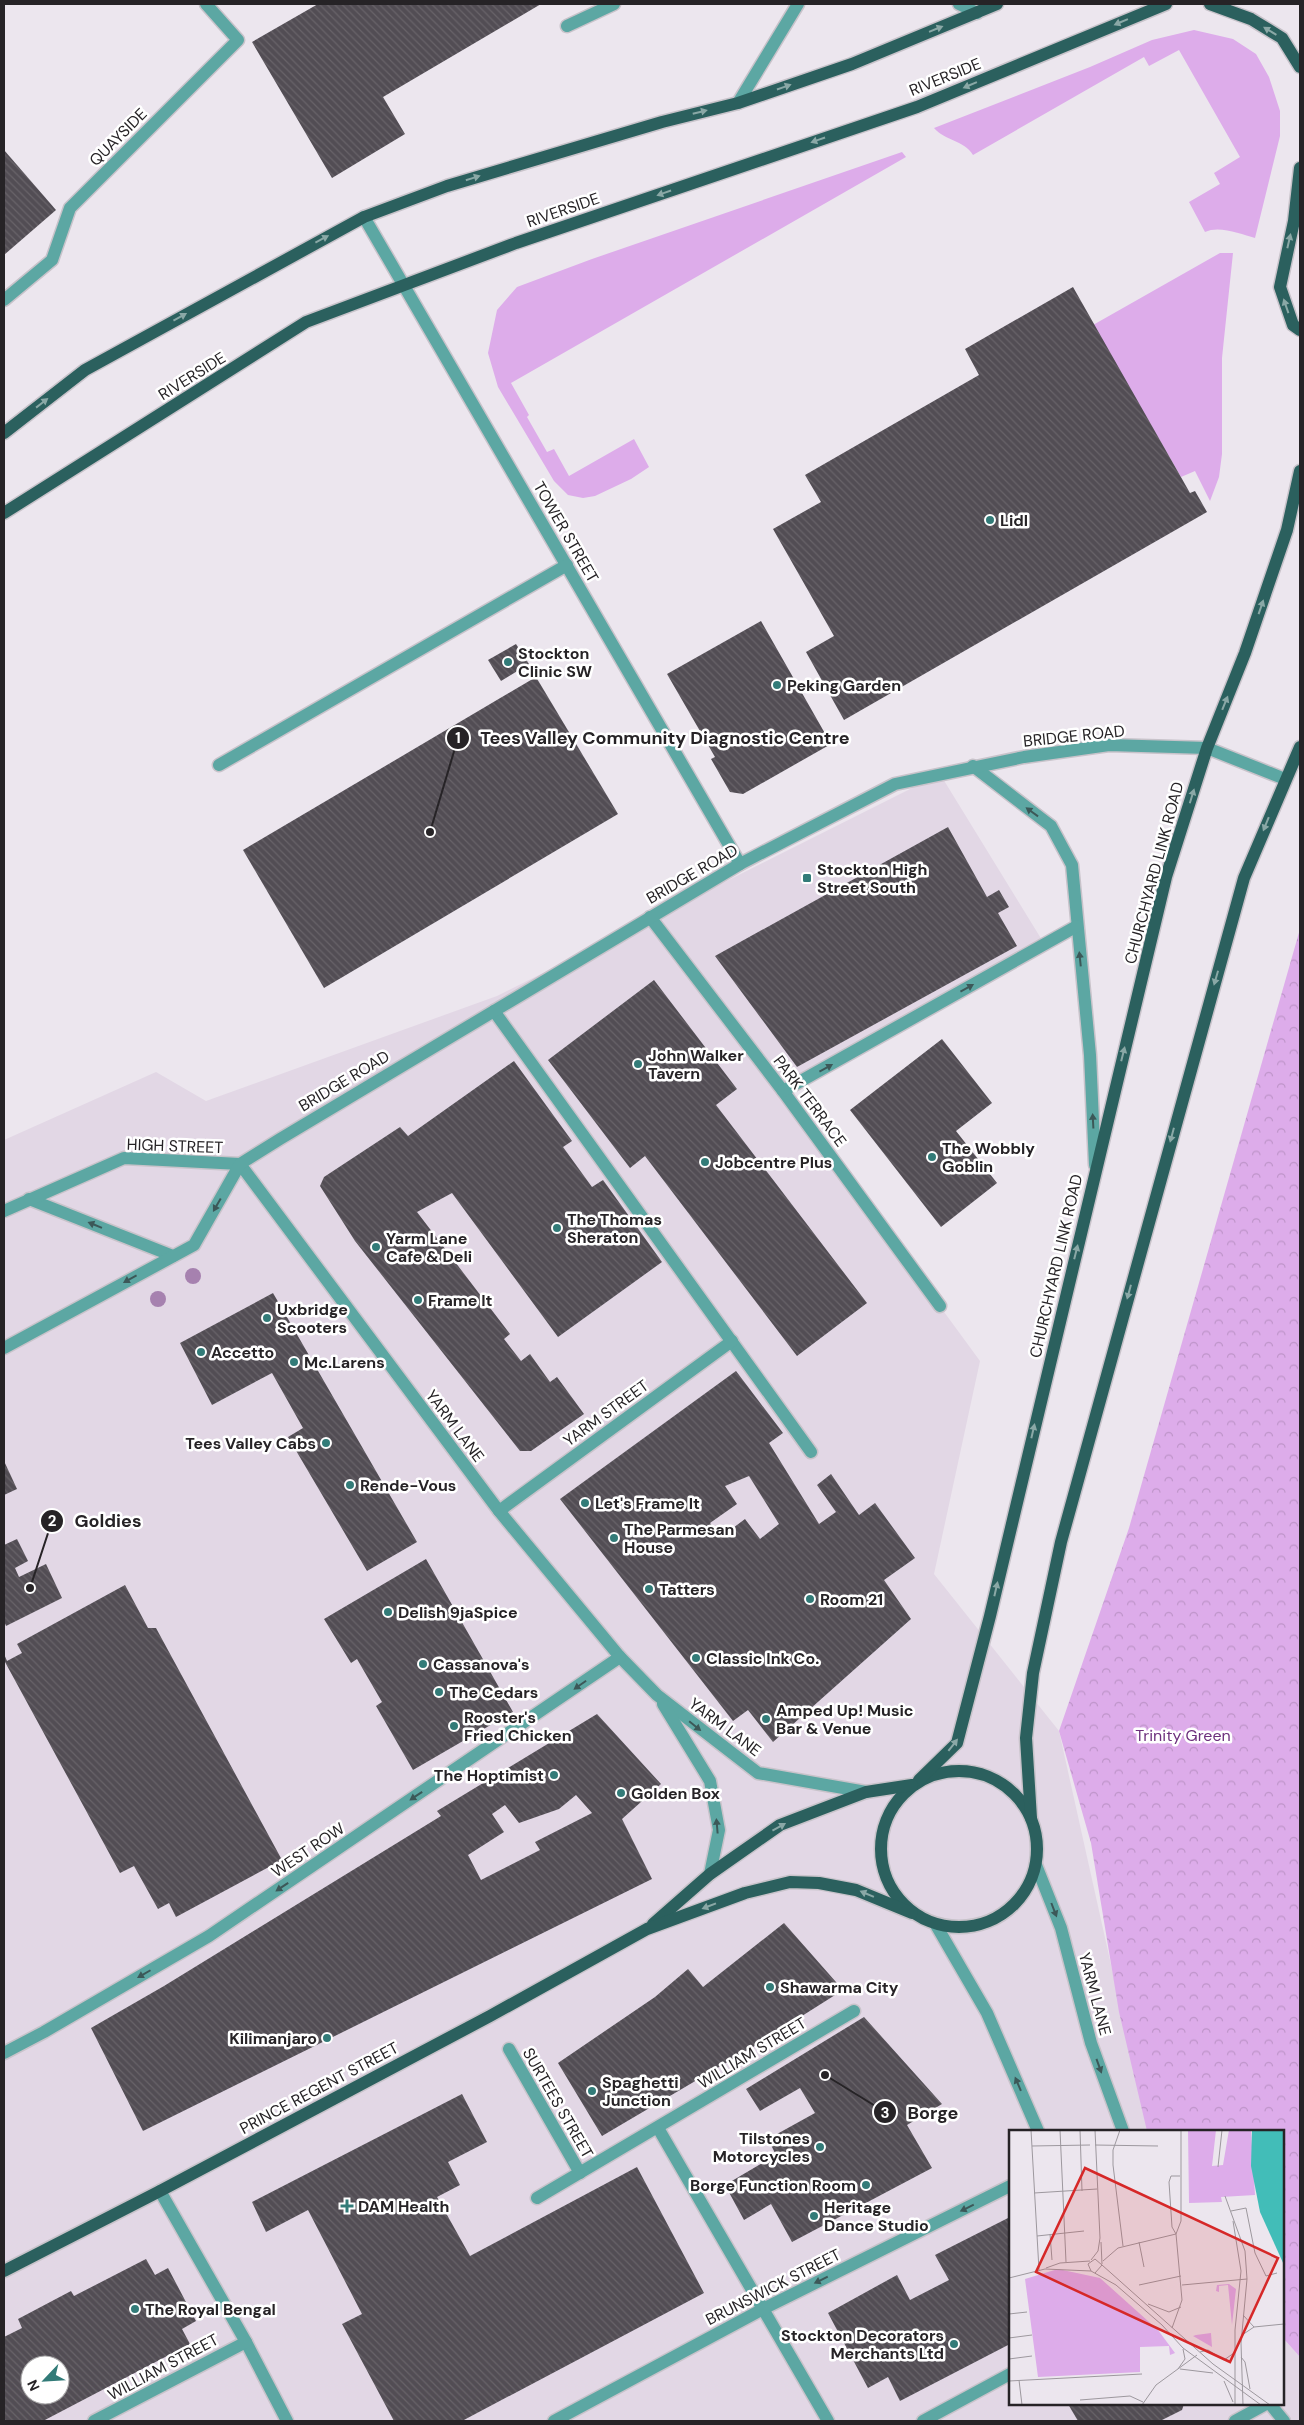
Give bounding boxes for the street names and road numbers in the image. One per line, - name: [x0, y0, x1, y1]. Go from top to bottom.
- street label: RIVERSIDE: [906, 53, 984, 101]
- street label: QUAYSIDE: [85, 104, 151, 170]
- street label: RIVERSIDE: [524, 188, 602, 232]
- street label: RIVERSIDE: [154, 347, 230, 405]
- street label: TOWER STREET: [529, 478, 603, 586]
- street label: BRIDGE ROAD: [1022, 720, 1126, 752]
- street label: CHURCHYARD LINK ROAD: [1120, 780, 1188, 966]
- street label: BRIDGE ROAD: [643, 839, 741, 909]
- street label: BRIDGE ROAD: [295, 1046, 393, 1116]
- street label: PARK TERRACE: [769, 1051, 851, 1151]
- street label: HIGH STREET: [126, 1134, 224, 1158]
- street label: CHURCHYARD LINK ROAD: [1025, 1172, 1087, 1360]
- street label: YARM STREET: [559, 1375, 653, 1451]
- street label: YARM LANE: [421, 1386, 489, 1466]
- street label: YARM LANE: [685, 1693, 765, 1761]
- street label: WEST ROW: [267, 1818, 349, 1882]
- street label: YARM LANE: [1074, 1950, 1116, 2038]
- street label: WILLIAM STREET: [694, 2012, 810, 2094]
- street label: PRINCE REGENT STREET: [236, 2037, 402, 2139]
- street label: SURTEES STREET: [518, 2044, 598, 2162]
- street label: BRUNSWICK STREET: [702, 2244, 844, 2330]
- street label: WILLIAM STREET: [104, 2329, 222, 2405]

